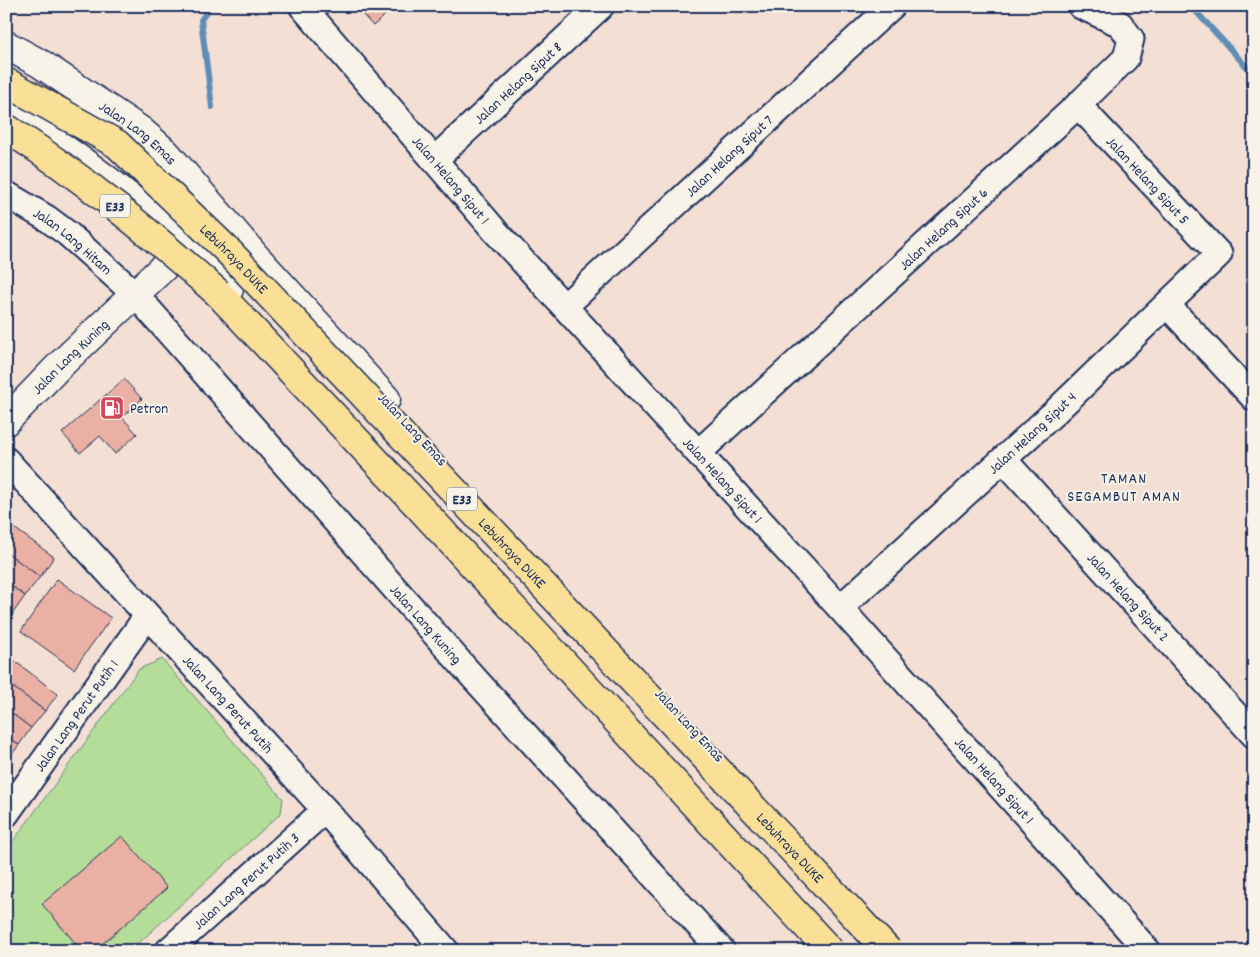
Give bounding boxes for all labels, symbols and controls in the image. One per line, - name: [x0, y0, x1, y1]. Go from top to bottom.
- street label: Jalan Helang Siput 8: [470, 38, 568, 131]
- street label: Jalan Lang Emas: [94, 97, 181, 171]
- street label: Jalan Helang Siput 7: [681, 111, 779, 203]
- street label: Jalan Helang Siput 1: [405, 132, 494, 230]
- street label: Jalan Helang Siput 5: [1100, 132, 1193, 231]
- street label: Jalan Helang Siput 6: [895, 183, 994, 277]
- road number: E33: [100, 195, 130, 218]
- street label: Jalan Lang Hitam: [28, 203, 116, 281]
- street label: Lebuhraya DUKE: [193, 220, 272, 300]
- street label: Jalan Lang Kuning: [28, 315, 115, 401]
- street label: Jalan Lang Emas: [371, 388, 452, 472]
- street label: Jalan Helang Siput 4: [984, 388, 1083, 481]
- fuel station icon: Petron: [99, 395, 125, 421]
- place label: Petron: [130, 399, 168, 421]
- street label: Jalan Helang Siput 1: [676, 433, 767, 530]
- district label: TAMAN SEGAMBUT AMAN: [1067, 468, 1181, 509]
- road number: E33: [447, 488, 477, 510]
- street label: Lebuhraya DUKE: [472, 514, 550, 595]
- street label: Jalan Helang Siput 2: [1081, 549, 1173, 648]
- street label: Jalan Lang Kuning: [383, 581, 466, 670]
- street label: Jalan Lang Perut Putih: [176, 651, 278, 760]
- street label: Jalan Lang Perut Putih 1: [30, 656, 125, 777]
- street label: Jalan Lang Emas: [648, 684, 729, 768]
- street label: Jalan Helang Siput 1: [948, 733, 1038, 830]
- street label: Lebuhraya DUKE: [750, 808, 828, 889]
- street label: Jalan Lang Perut Putih 3: [189, 828, 306, 936]

